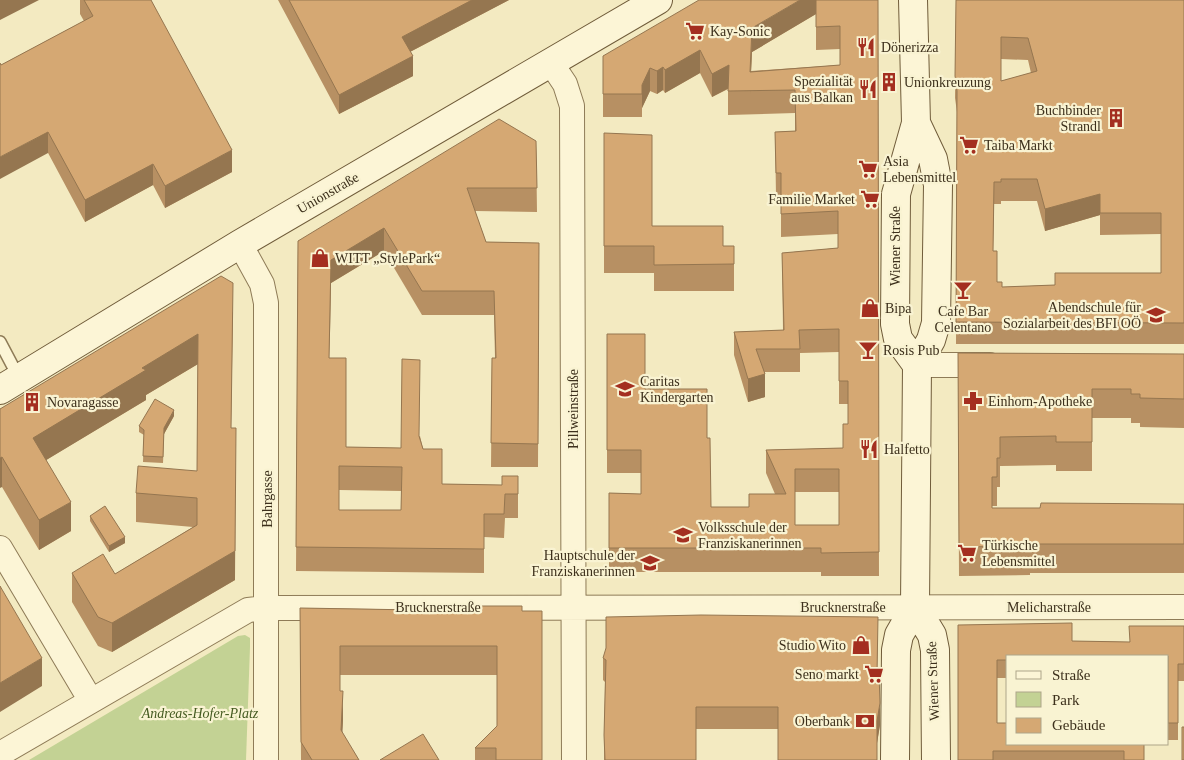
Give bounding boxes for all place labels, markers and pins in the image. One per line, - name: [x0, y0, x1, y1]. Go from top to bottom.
- supermarket icon: Kay-Sonic: [684, 20, 706, 42]
- place label: Kay-Sonic: [710, 24, 770, 39]
- restaurant icon: Dönerizza: [855, 36, 877, 58]
- place label: Dönerizza: [881, 40, 939, 55]
- building icon: Unionkreuzung: [878, 71, 900, 93]
- place label: Spezialität aus Balkan: [791, 74, 853, 105]
- place label: Unionkreuzung: [904, 75, 991, 90]
- restaurant icon: Spezialität aus Balkan: [857, 78, 879, 100]
- place label: Buchbinder Strandl: [1036, 103, 1101, 134]
- building icon: Buchbinder Strandl: [1105, 107, 1127, 129]
- supermarket icon: Taiba Markt: [958, 134, 980, 156]
- place label: Taiba Markt: [984, 138, 1053, 153]
- place label: Asia Lebensmittel: [883, 154, 956, 185]
- supermarket icon: Asia Lebensmittel: [857, 158, 879, 180]
- supermarket icon: Familie Market: [859, 188, 881, 210]
- place label: Familie Market: [768, 192, 855, 207]
- shop icon: WITT „StylePark“: [309, 247, 331, 269]
- place label: WITT „StylePark“: [335, 251, 440, 266]
- bar icon: Cafe Bar Celentano: [952, 279, 974, 301]
- shop icon: Bipa: [859, 297, 881, 319]
- place label: Abendschule für Sozialarbeit des BFI OÖ: [1003, 300, 1141, 331]
- place label: Bipa: [885, 301, 912, 316]
- place label: Cafe Bar Celentano: [935, 304, 991, 335]
- school or university icon: Abendschule für Sozialarbeit des BFI OÖ: [1145, 304, 1167, 326]
- bar icon: Rosis Pub: [857, 339, 879, 361]
- place label: Rosis Pub: [883, 343, 939, 358]
- place label: Caritas Kindergarten: [640, 374, 714, 405]
- school or university icon: Caritas Kindergarten: [614, 378, 636, 400]
- pharmacy icon: Einhorn-Apotheke: [962, 390, 984, 412]
- building icon: Novaragasse: [21, 391, 43, 413]
- place label: Einhorn-Apotheke: [988, 394, 1092, 409]
- place label: Novaragasse: [47, 395, 119, 410]
- restaurant icon: Halfetto: [858, 438, 880, 460]
- place label: Halfetto: [884, 442, 930, 457]
- place label: Volksschule der Franziskanerinnen: [698, 520, 801, 551]
- school or university icon: Volksschule der Franziskanerinnen: [672, 524, 694, 546]
- place label: Türkische Lebensmittel: [982, 538, 1055, 569]
- supermarket icon: Türkische Lebensmittel: [956, 542, 978, 564]
- place label: Hauptschule der Franziskanerinnen: [532, 548, 635, 579]
- school or university icon: Hauptschule der Franziskanerinnen: [639, 552, 661, 574]
- shop icon: Studio Wito: [850, 634, 872, 656]
- place label: Studio Wito: [779, 638, 846, 653]
- supermarket icon: Seno markt: [863, 663, 885, 685]
- place label: Seno markt: [795, 667, 859, 682]
- bank icon: Oberbank: [854, 710, 876, 732]
- place label: Oberbank: [795, 714, 850, 729]

